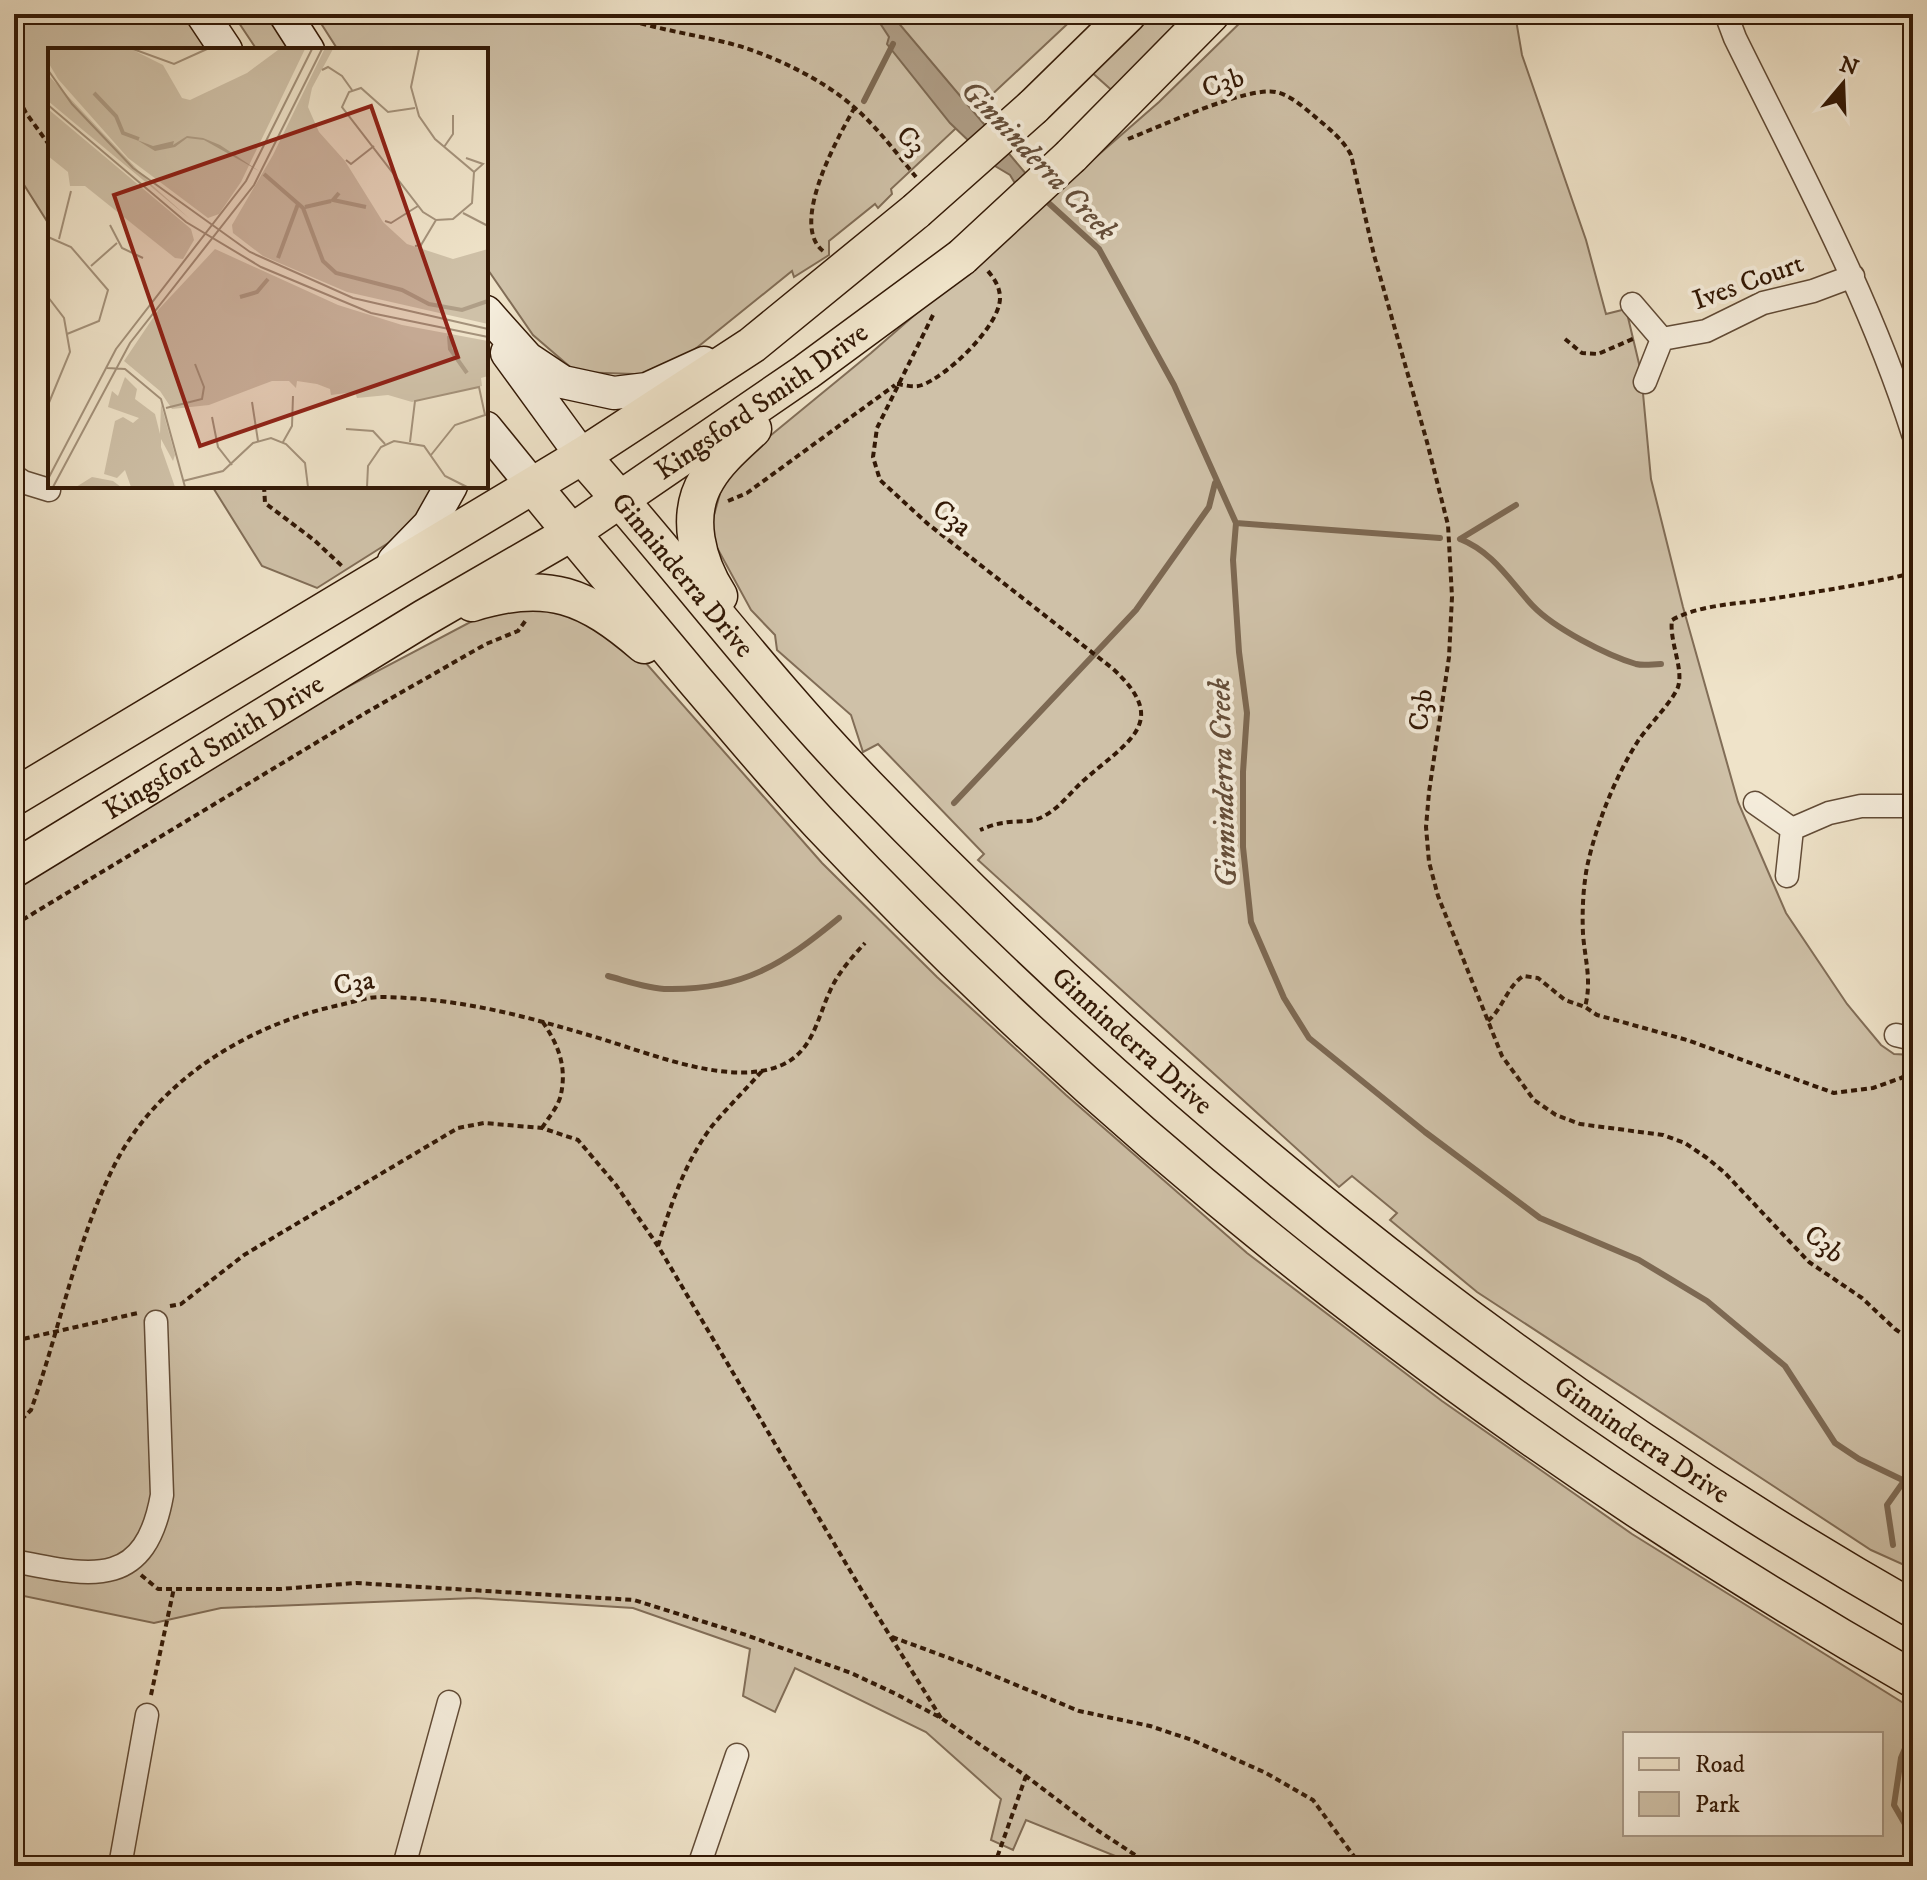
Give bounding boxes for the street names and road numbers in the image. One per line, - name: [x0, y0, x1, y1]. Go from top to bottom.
- street label: C3b: [1198, 60, 1248, 106]
- street label: C3: [888, 119, 934, 163]
- street label: Ives Court: [1688, 246, 1808, 318]
- street label: Kingsford Smith Drive: [648, 315, 875, 488]
- street label: Ginninderra Drive: [604, 485, 762, 665]
- street label: C3a: [925, 492, 979, 545]
- street label: Kingsford Smith Drive: [97, 666, 330, 828]
- street label: C3b: [1401, 687, 1441, 733]
- street label: Ginninderra Drive: [1044, 959, 1220, 1122]
- street label: C3a: [331, 962, 377, 1003]
- street label: C3b: [1797, 1217, 1851, 1271]
- street label: Ginninderra Drive: [1547, 1368, 1737, 1511]

